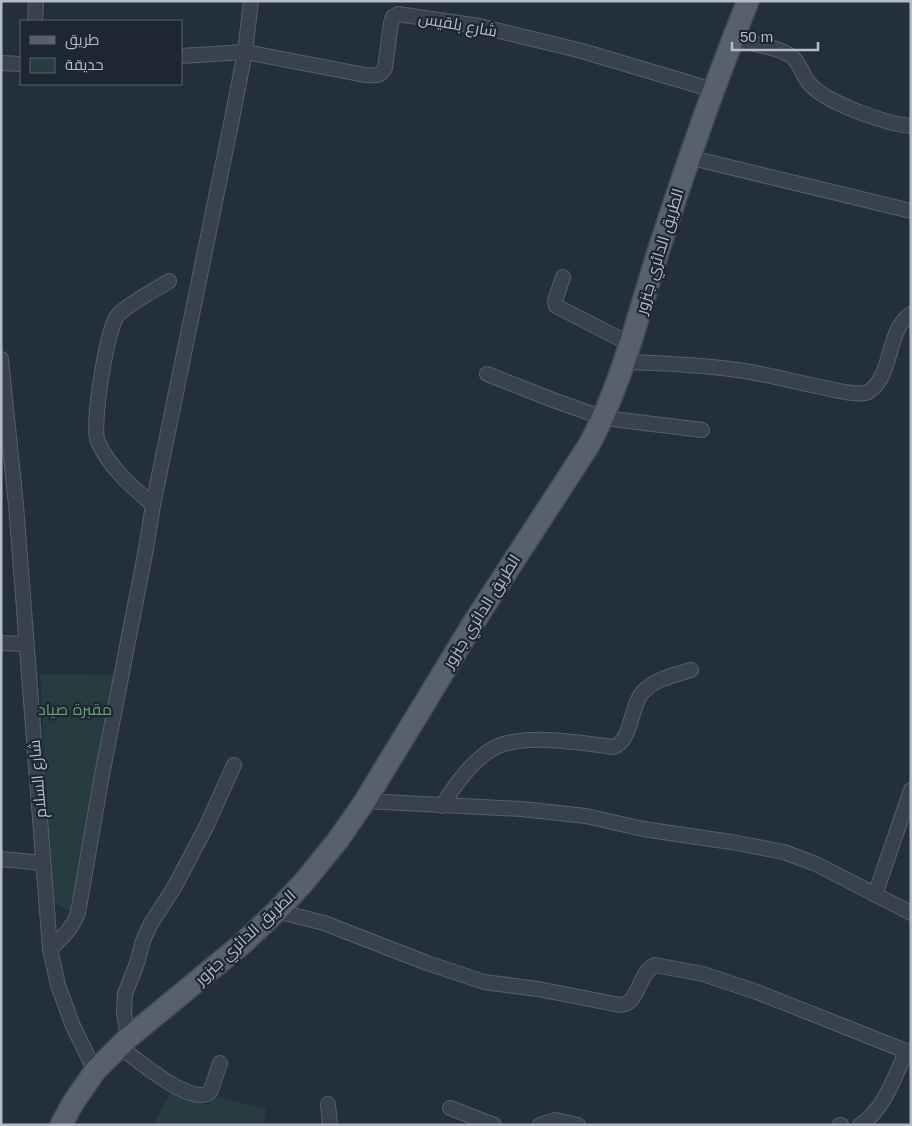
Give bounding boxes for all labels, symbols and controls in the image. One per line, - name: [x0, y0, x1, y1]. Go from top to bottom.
- street label: شارع بلقيس: [417, 9, 499, 43]
- legend: [20, 20, 182, 85]
- scale bar: [732, 20, 818, 52]
- text: 50 m: [740, 28, 773, 45]
- text: طريق: [65, 31, 99, 50]
- text: حديقة: [65, 56, 104, 73]
- street label: الطريق الدائري جنزور: [632, 186, 691, 318]
- street label: الطريق الدائري جنزور: [439, 551, 527, 675]
- park label: مقبرة صياد: [38, 701, 112, 719]
- street label: شارع السلام: [26, 739, 52, 819]
- street label: الطريق الدائري جنزور: [191, 887, 302, 992]

